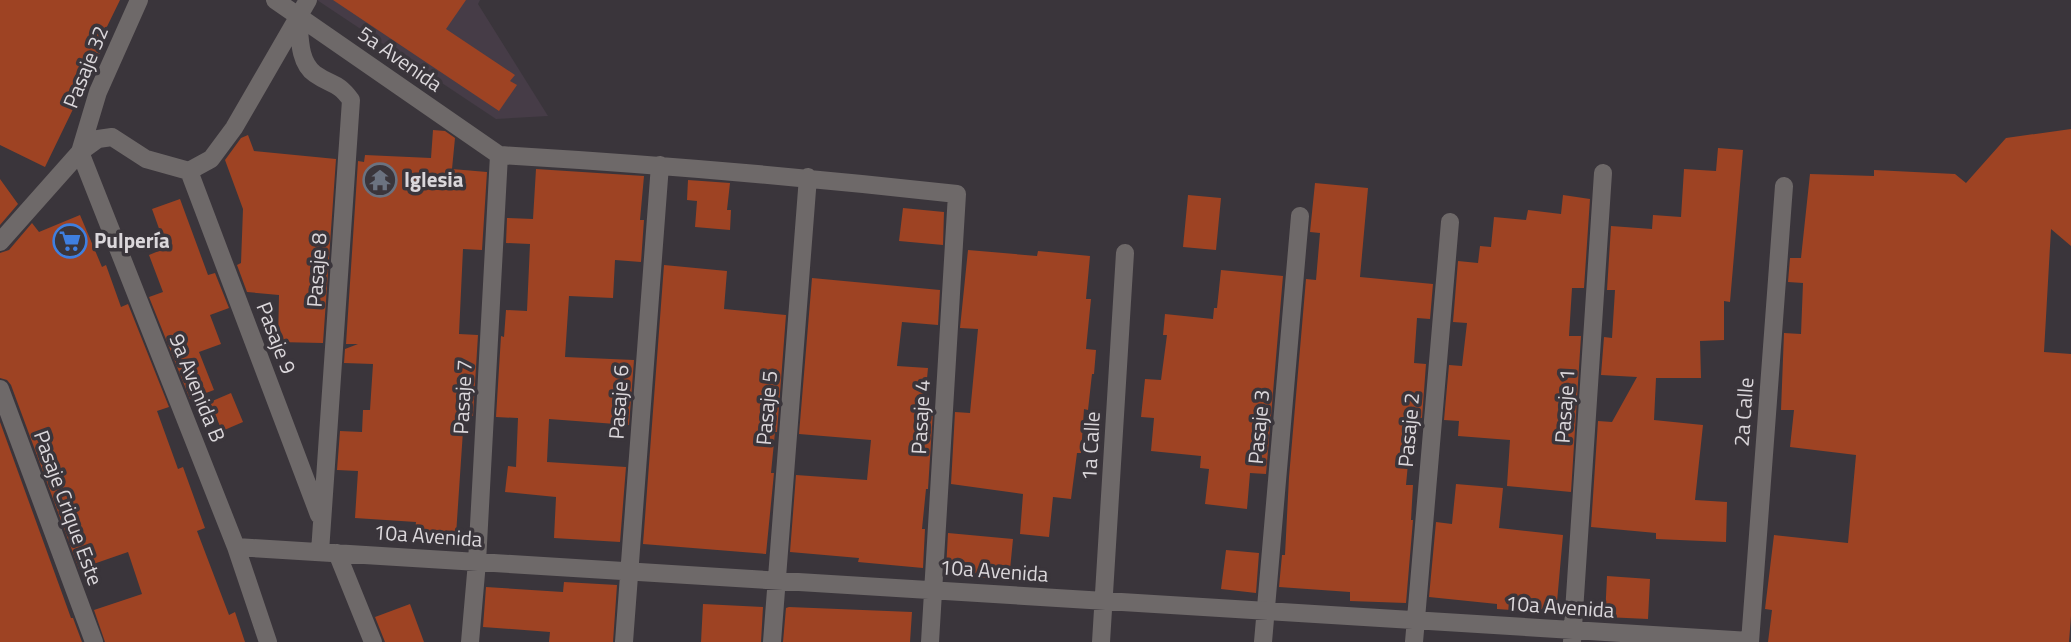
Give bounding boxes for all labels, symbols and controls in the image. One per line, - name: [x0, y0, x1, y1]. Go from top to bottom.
- street label: 5a Avenida: [352, 17, 450, 99]
- street label: Pasaje 32: [54, 21, 116, 113]
- temple icon: Iglesia: [361, 161, 399, 199]
- place label: Iglesia: [404, 163, 464, 195]
- supermarket icon: Pulpería: [51, 222, 89, 260]
- place label: Pulpería: [94, 224, 170, 256]
- street label: Pasaje 8: [297, 231, 335, 308]
- street label: Pasaje 9: [249, 297, 305, 378]
- street label: 9a Avenida B: [162, 328, 234, 447]
- street label: Pasaje 7: [444, 359, 480, 435]
- street label: Pasaje 6: [599, 364, 637, 440]
- street label: Pasaje 1: [1545, 368, 1583, 444]
- street label: Pasaje 5: [747, 369, 785, 447]
- street label: 2a Calle: [1725, 376, 1761, 448]
- street label: Pasaje 4: [902, 379, 938, 455]
- street label: Pasaje 3: [1239, 388, 1277, 466]
- street label: Pasaje 2: [1389, 391, 1427, 469]
- street label: 1a Calle: [1072, 411, 1108, 481]
- street label: Pasaje Crique Este: [26, 426, 112, 590]
- street label: 10a Avenida: [373, 515, 484, 555]
- street label: 10a Avenida: [939, 550, 1050, 590]
- street label: 10a Avenida: [1505, 586, 1616, 626]

